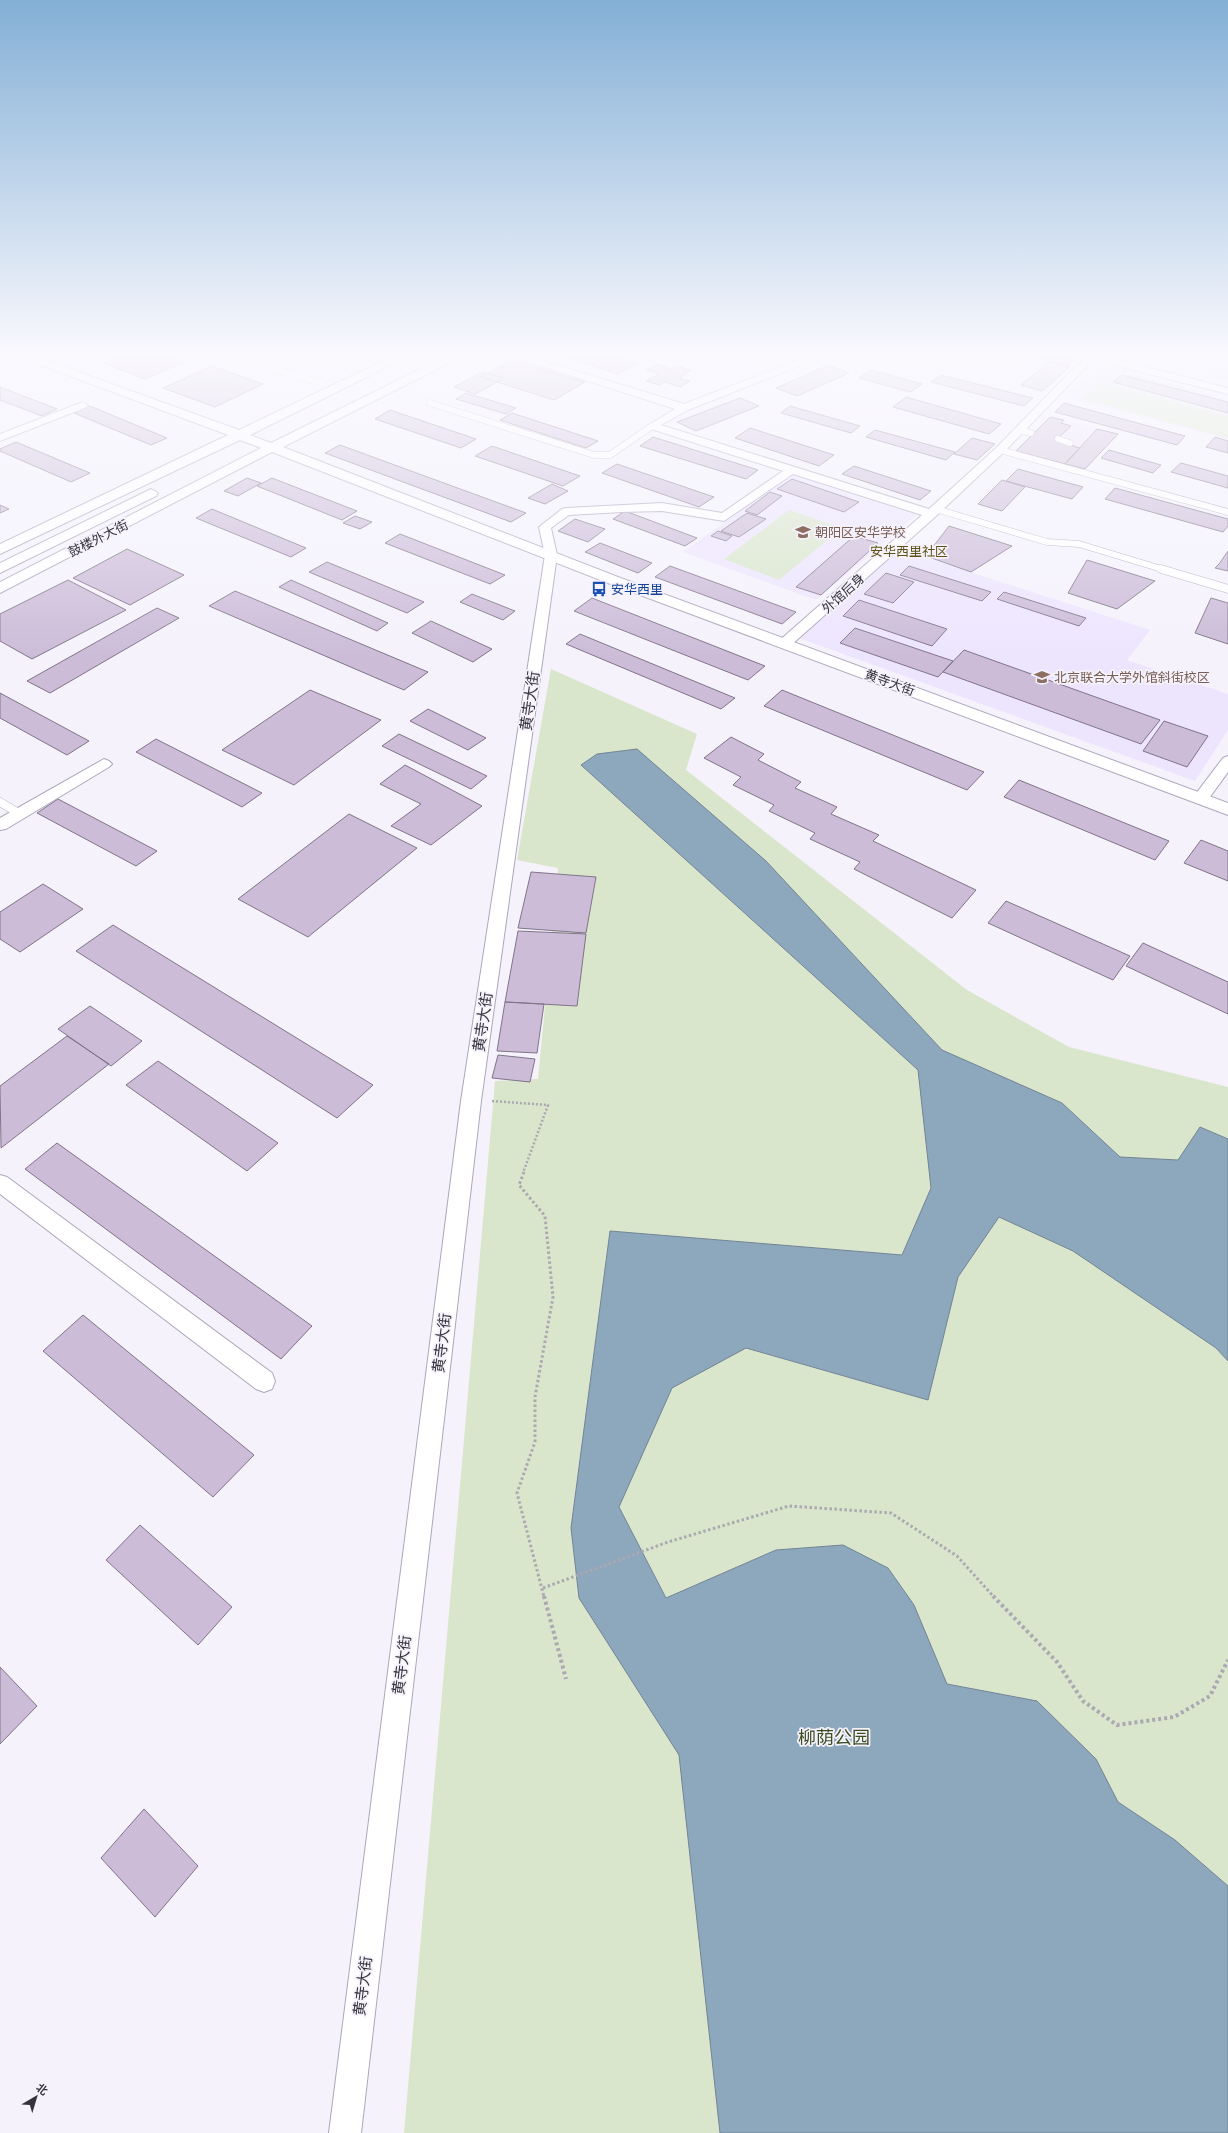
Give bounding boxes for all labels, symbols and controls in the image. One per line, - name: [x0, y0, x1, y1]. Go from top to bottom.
- street label: 鼓楼外大街: [66, 517, 131, 561]
- school or university icon: 朝阳区安华学校: [794, 523, 812, 541]
- place label: 朝阳区安华学校: [815, 525, 906, 541]
- district label: 安华西里社区: [870, 544, 948, 560]
- street label: 外馆后身: [819, 570, 868, 617]
- bus stop icon: 安华西里: [590, 580, 608, 598]
- place label: 安华西里: [611, 582, 663, 598]
- street label: 黄寺大街: [862, 667, 917, 699]
- school or university icon: 北京联合大学外馆斜街校区: [1033, 668, 1051, 686]
- street label: 黄寺大街: [517, 670, 543, 732]
- place label: 北京联合大学外馆斜街校区: [1054, 670, 1210, 686]
- street label: 黄寺大街: [470, 991, 496, 1053]
- street label: 黄寺大街: [429, 1312, 455, 1374]
- street label: 黄寺大街: [389, 1634, 415, 1696]
- park label: 柳荫公园: [798, 1727, 870, 1749]
- street label: 黄寺大街: [350, 1955, 376, 2017]
- north arrow: [16, 2077, 56, 2117]
- text: 北: [34, 2081, 50, 2098]

